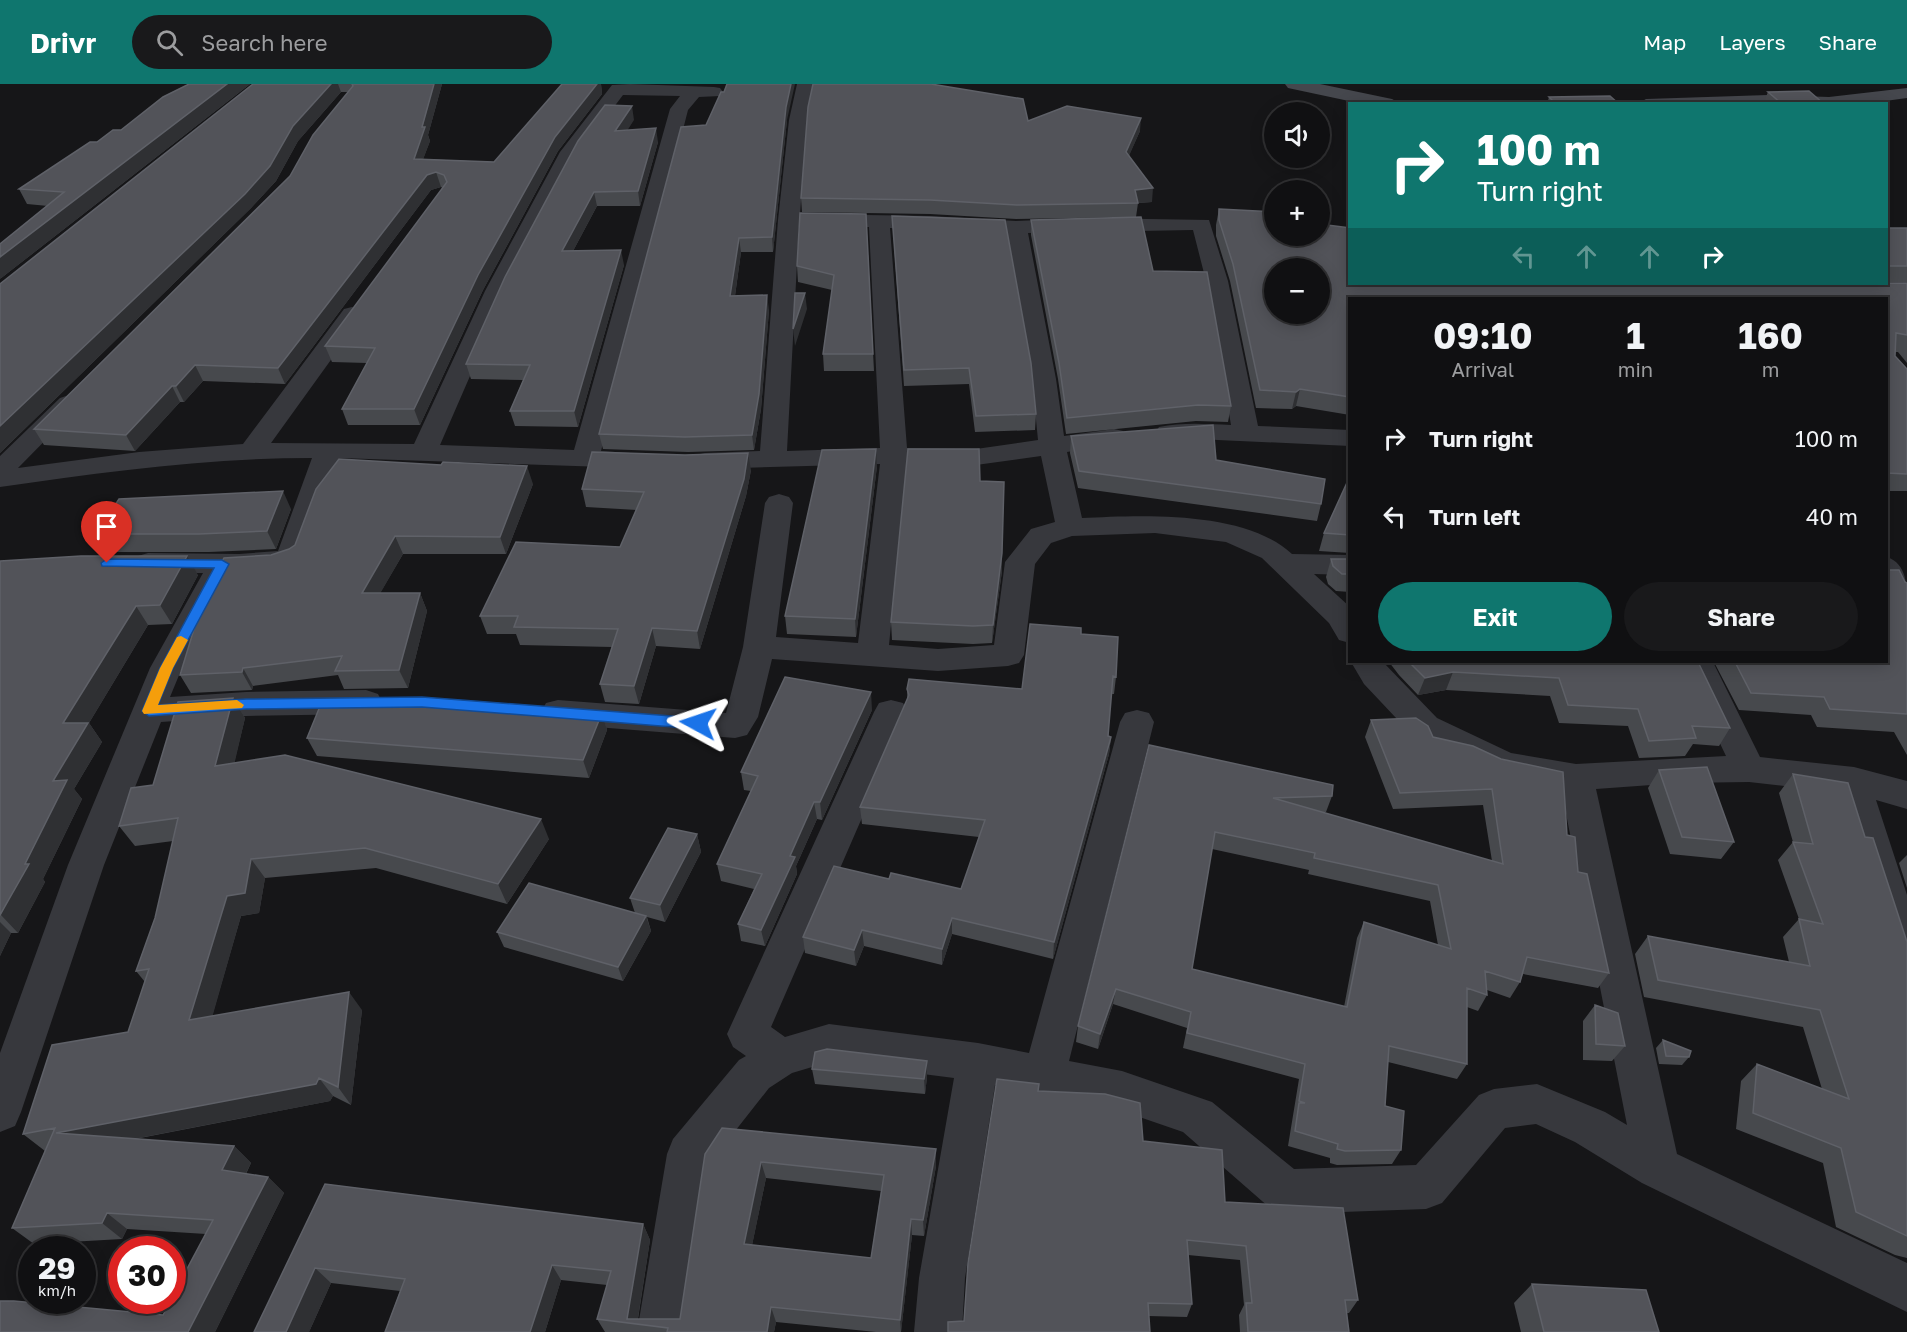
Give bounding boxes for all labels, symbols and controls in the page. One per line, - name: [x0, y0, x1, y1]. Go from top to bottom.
- search box: [132, 15, 552, 69]
- text: Drivr: [30, 26, 96, 59]
- icon: search: [153, 26, 186, 59]
- text: Search here: [201, 29, 327, 56]
- text: Map: [1643, 29, 1686, 55]
- text: Layers: [1719, 29, 1786, 55]
- text: Share: [1819, 29, 1877, 55]
- map controls: [1264, 102, 1330, 324]
- button: sound: [1264, 102, 1330, 168]
- text: 100 m: [1477, 124, 1600, 174]
- icon: right: [1378, 126, 1456, 204]
- text: Turn right: [1477, 175, 1603, 207]
- button: +: [1264, 180, 1330, 246]
- icon: left: [1507, 240, 1540, 273]
- icon: ahead: [1570, 240, 1603, 273]
- icon: ahead: [1633, 240, 1666, 273]
- icon: right: [1696, 240, 1729, 273]
- button: −: [1264, 258, 1330, 324]
- text: 09:10: [1433, 314, 1533, 357]
- text: 1: [1626, 314, 1645, 357]
- text: 160: [1738, 314, 1803, 357]
- text: Arrival: [1452, 357, 1514, 381]
- text: min: [1618, 357, 1653, 381]
- text: m: [1762, 357, 1779, 381]
- icon: right: [1378, 422, 1411, 455]
- text: Turn right: [1429, 425, 1533, 452]
- text: 100 m: [1795, 425, 1858, 452]
- icon: left: [1378, 500, 1411, 533]
- pin: [81, 501, 132, 563]
- text: Turn left: [1429, 503, 1520, 530]
- text: 40 m: [1806, 503, 1858, 530]
- icon: arrive: [90, 510, 123, 543]
- button: Exit: [1378, 582, 1612, 651]
- button: Share: [1624, 582, 1858, 651]
- position arrow: [666, 691, 730, 755]
- speed limit sign: 30: [108, 1236, 186, 1314]
- text: 29: [38, 1250, 76, 1286]
- text: km/h: [38, 1281, 76, 1299]

